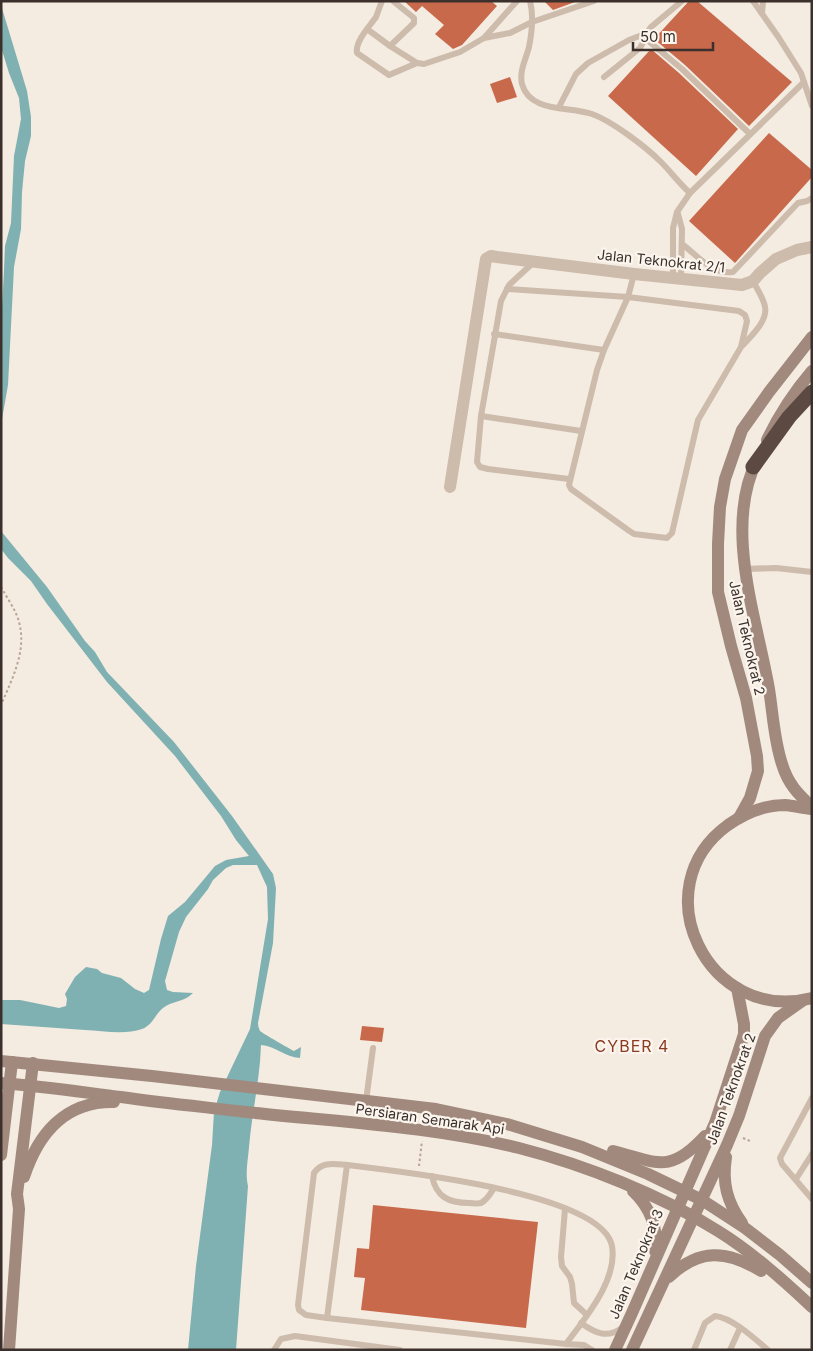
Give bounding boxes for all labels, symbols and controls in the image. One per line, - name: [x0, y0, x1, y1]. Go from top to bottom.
- scale bar: [633, 20, 713, 52]
- text: 50 m: [640, 27, 676, 46]
- street label: Jalan Teknokrat 2/1: [596, 245, 726, 276]
- street label: Jalan Teknokrat 2: [726, 579, 769, 697]
- street label: Jalan Teknokrat 2: [702, 1031, 759, 1147]
- district label: CYBER 4: [595, 1036, 669, 1056]
- street label: Persiaran Semarak Api: [355, 1100, 505, 1137]
- street label: Jalan Teknokrat 3: [605, 1206, 666, 1321]

